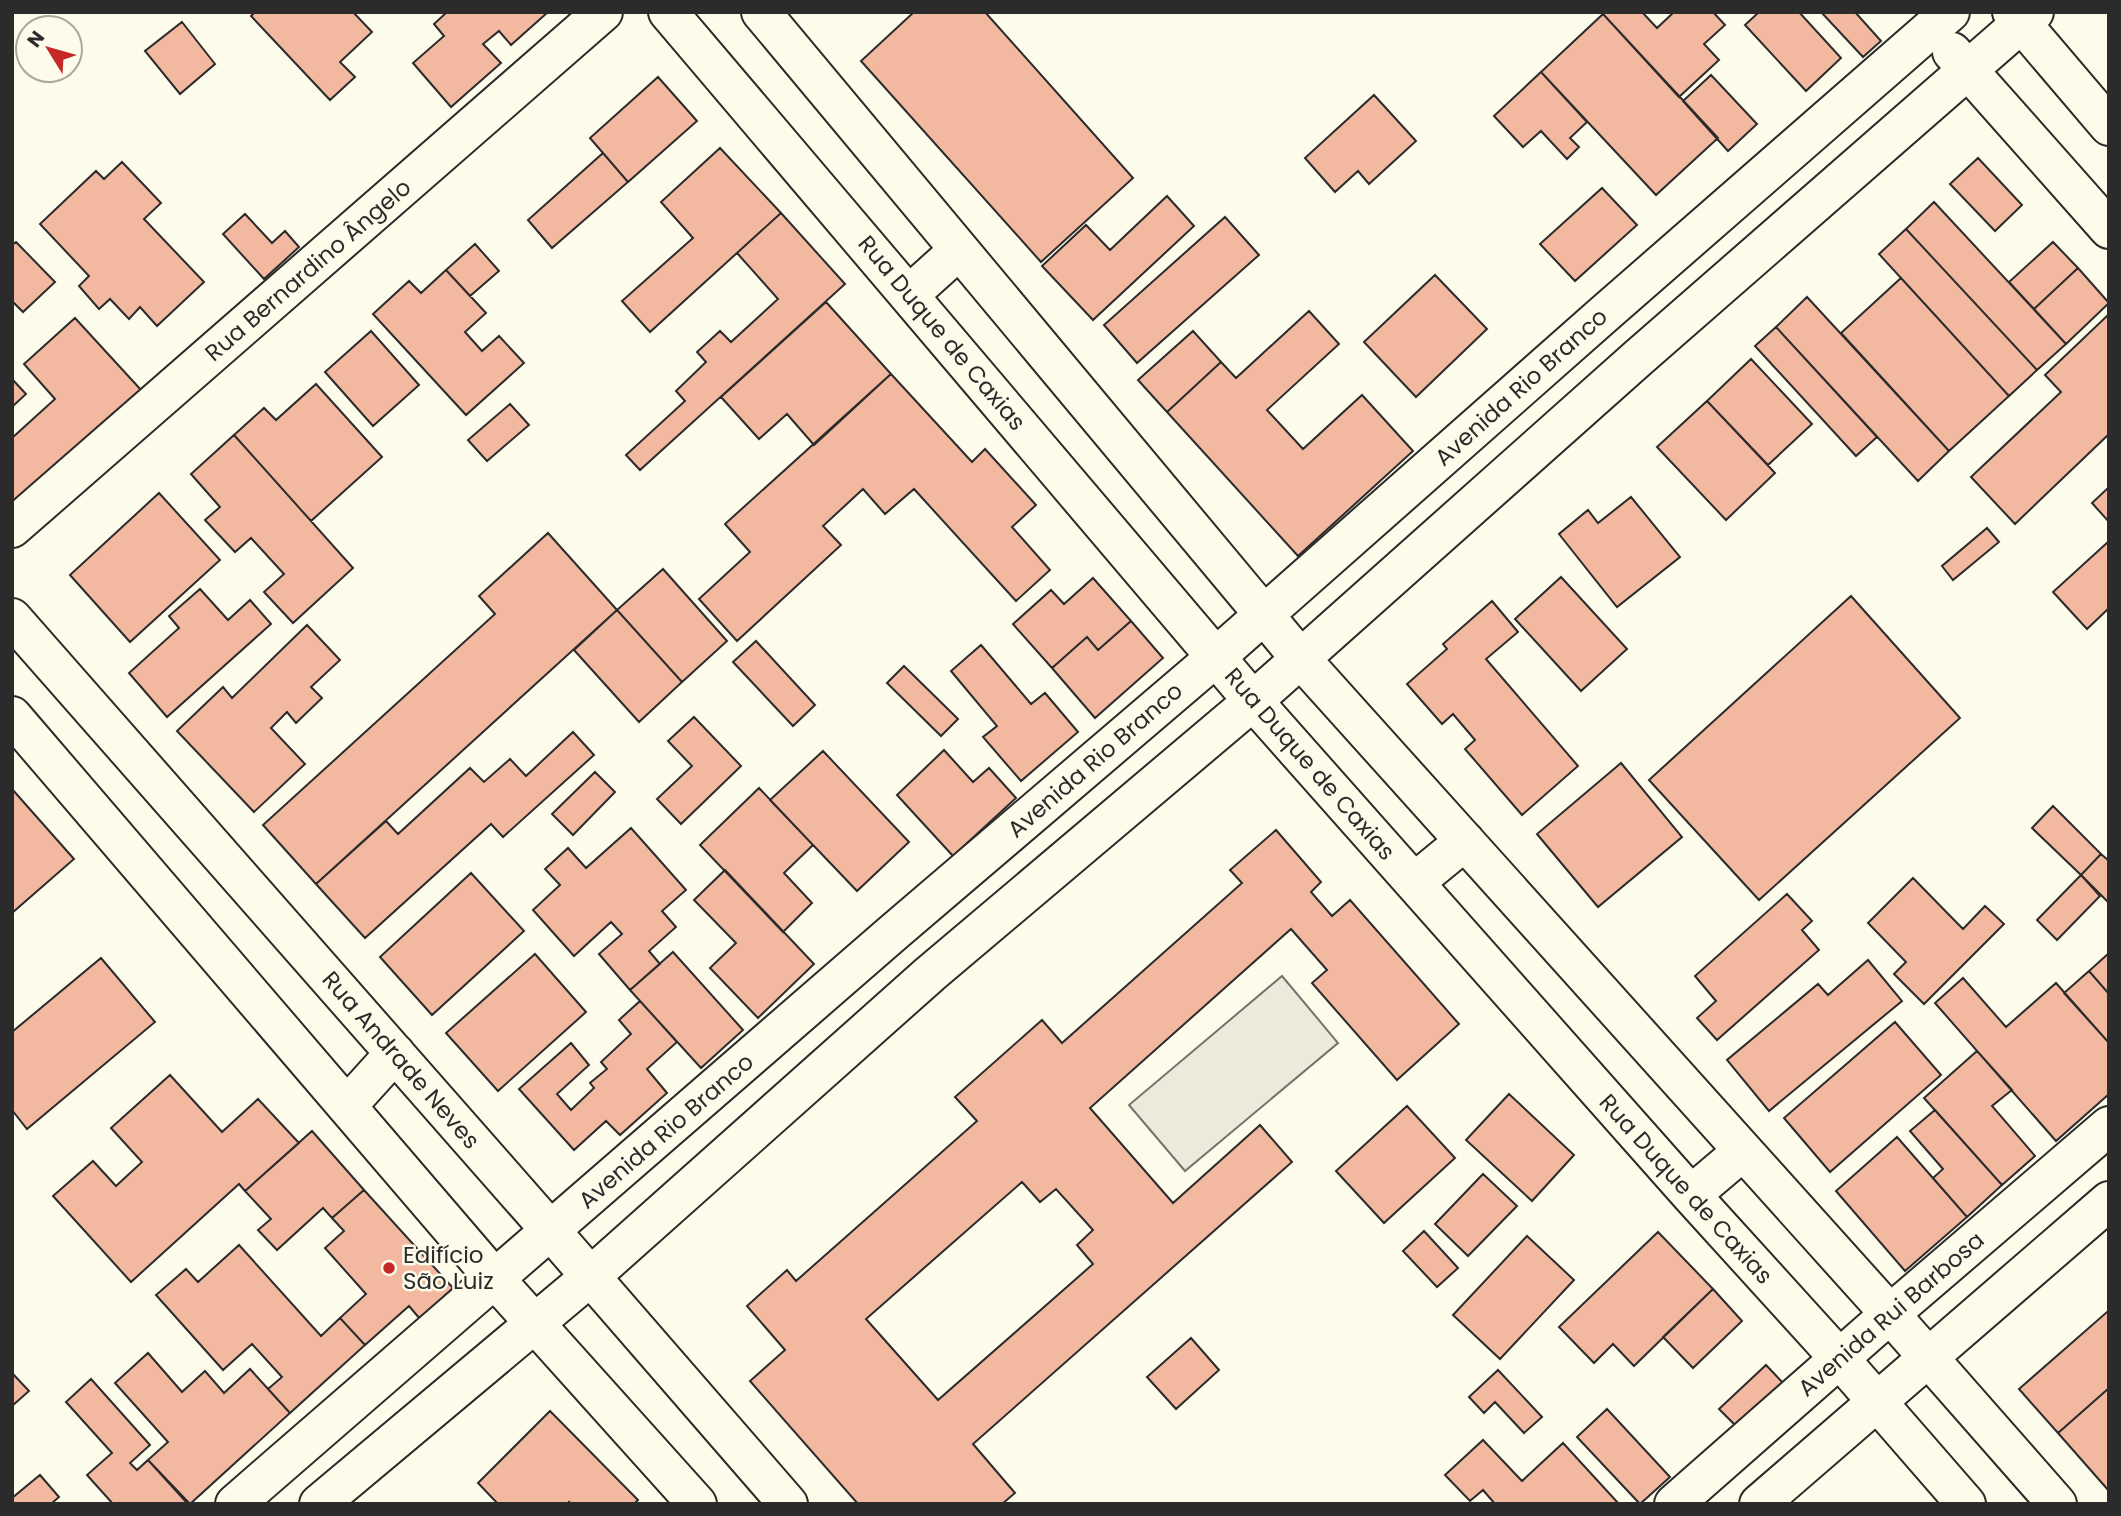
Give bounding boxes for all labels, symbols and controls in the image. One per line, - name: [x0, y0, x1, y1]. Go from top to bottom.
- north arrow: [14, 14, 84, 84]
- text: N: [21, 25, 51, 53]
- street label: Rua Bernardino Ângelo: [198, 172, 418, 368]
- street label: Rua Duque de Caxias: [851, 229, 1033, 437]
- street label: Avenida Rio Branco: [1428, 301, 1614, 473]
- street label: Rua Duque de Caxias: [1217, 661, 1403, 867]
- street label: Avenida Rio Branco: [1001, 675, 1189, 845]
- street label: Rua Andrade Neves: [315, 964, 487, 1156]
- street label: Avenida Rio Branco: [572, 1046, 760, 1216]
- street label: Rua Duque de Caxias: [1592, 1087, 1780, 1291]
- street label: Avenida Rui Barbosa: [1791, 1224, 1991, 1404]
- place label: Edifício São Luiz: [403, 1239, 494, 1297]
- marker: Edifício São Luiz: [381, 1260, 397, 1276]

